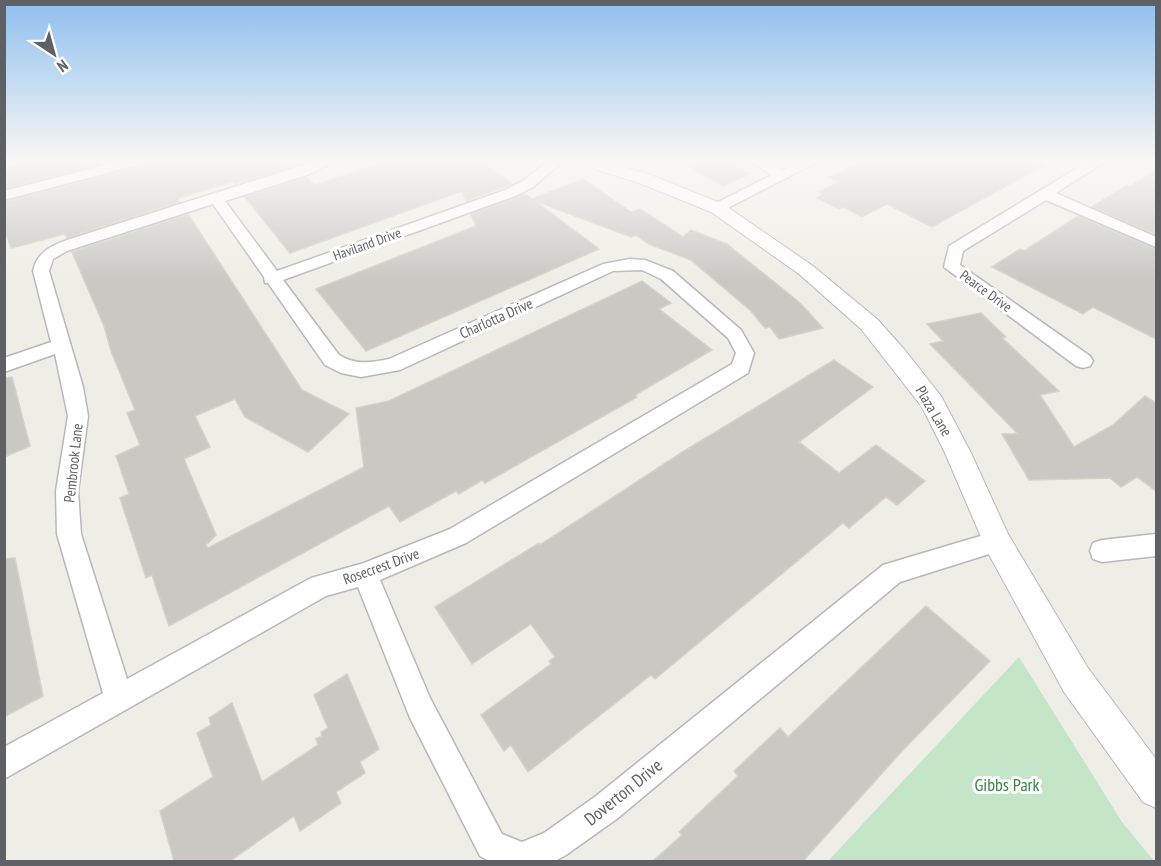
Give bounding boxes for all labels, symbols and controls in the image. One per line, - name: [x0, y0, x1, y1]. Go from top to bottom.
- north arrow: [24, 24, 84, 84]
- text: N: [53, 56, 72, 77]
- street label: Haviland Drive: [331, 223, 404, 265]
- street label: Pearce Drive: [956, 266, 1016, 316]
- street label: Charlotta Drive: [456, 293, 536, 343]
- street label: Plaza Lane: [912, 382, 956, 440]
- street label: Pembrook Lane: [59, 423, 87, 503]
- street label: Rosecrest Drive: [340, 543, 422, 589]
- street label: Doverton Drive: [579, 754, 667, 830]
- park label: Gibbs Park: [974, 773, 1040, 796]

